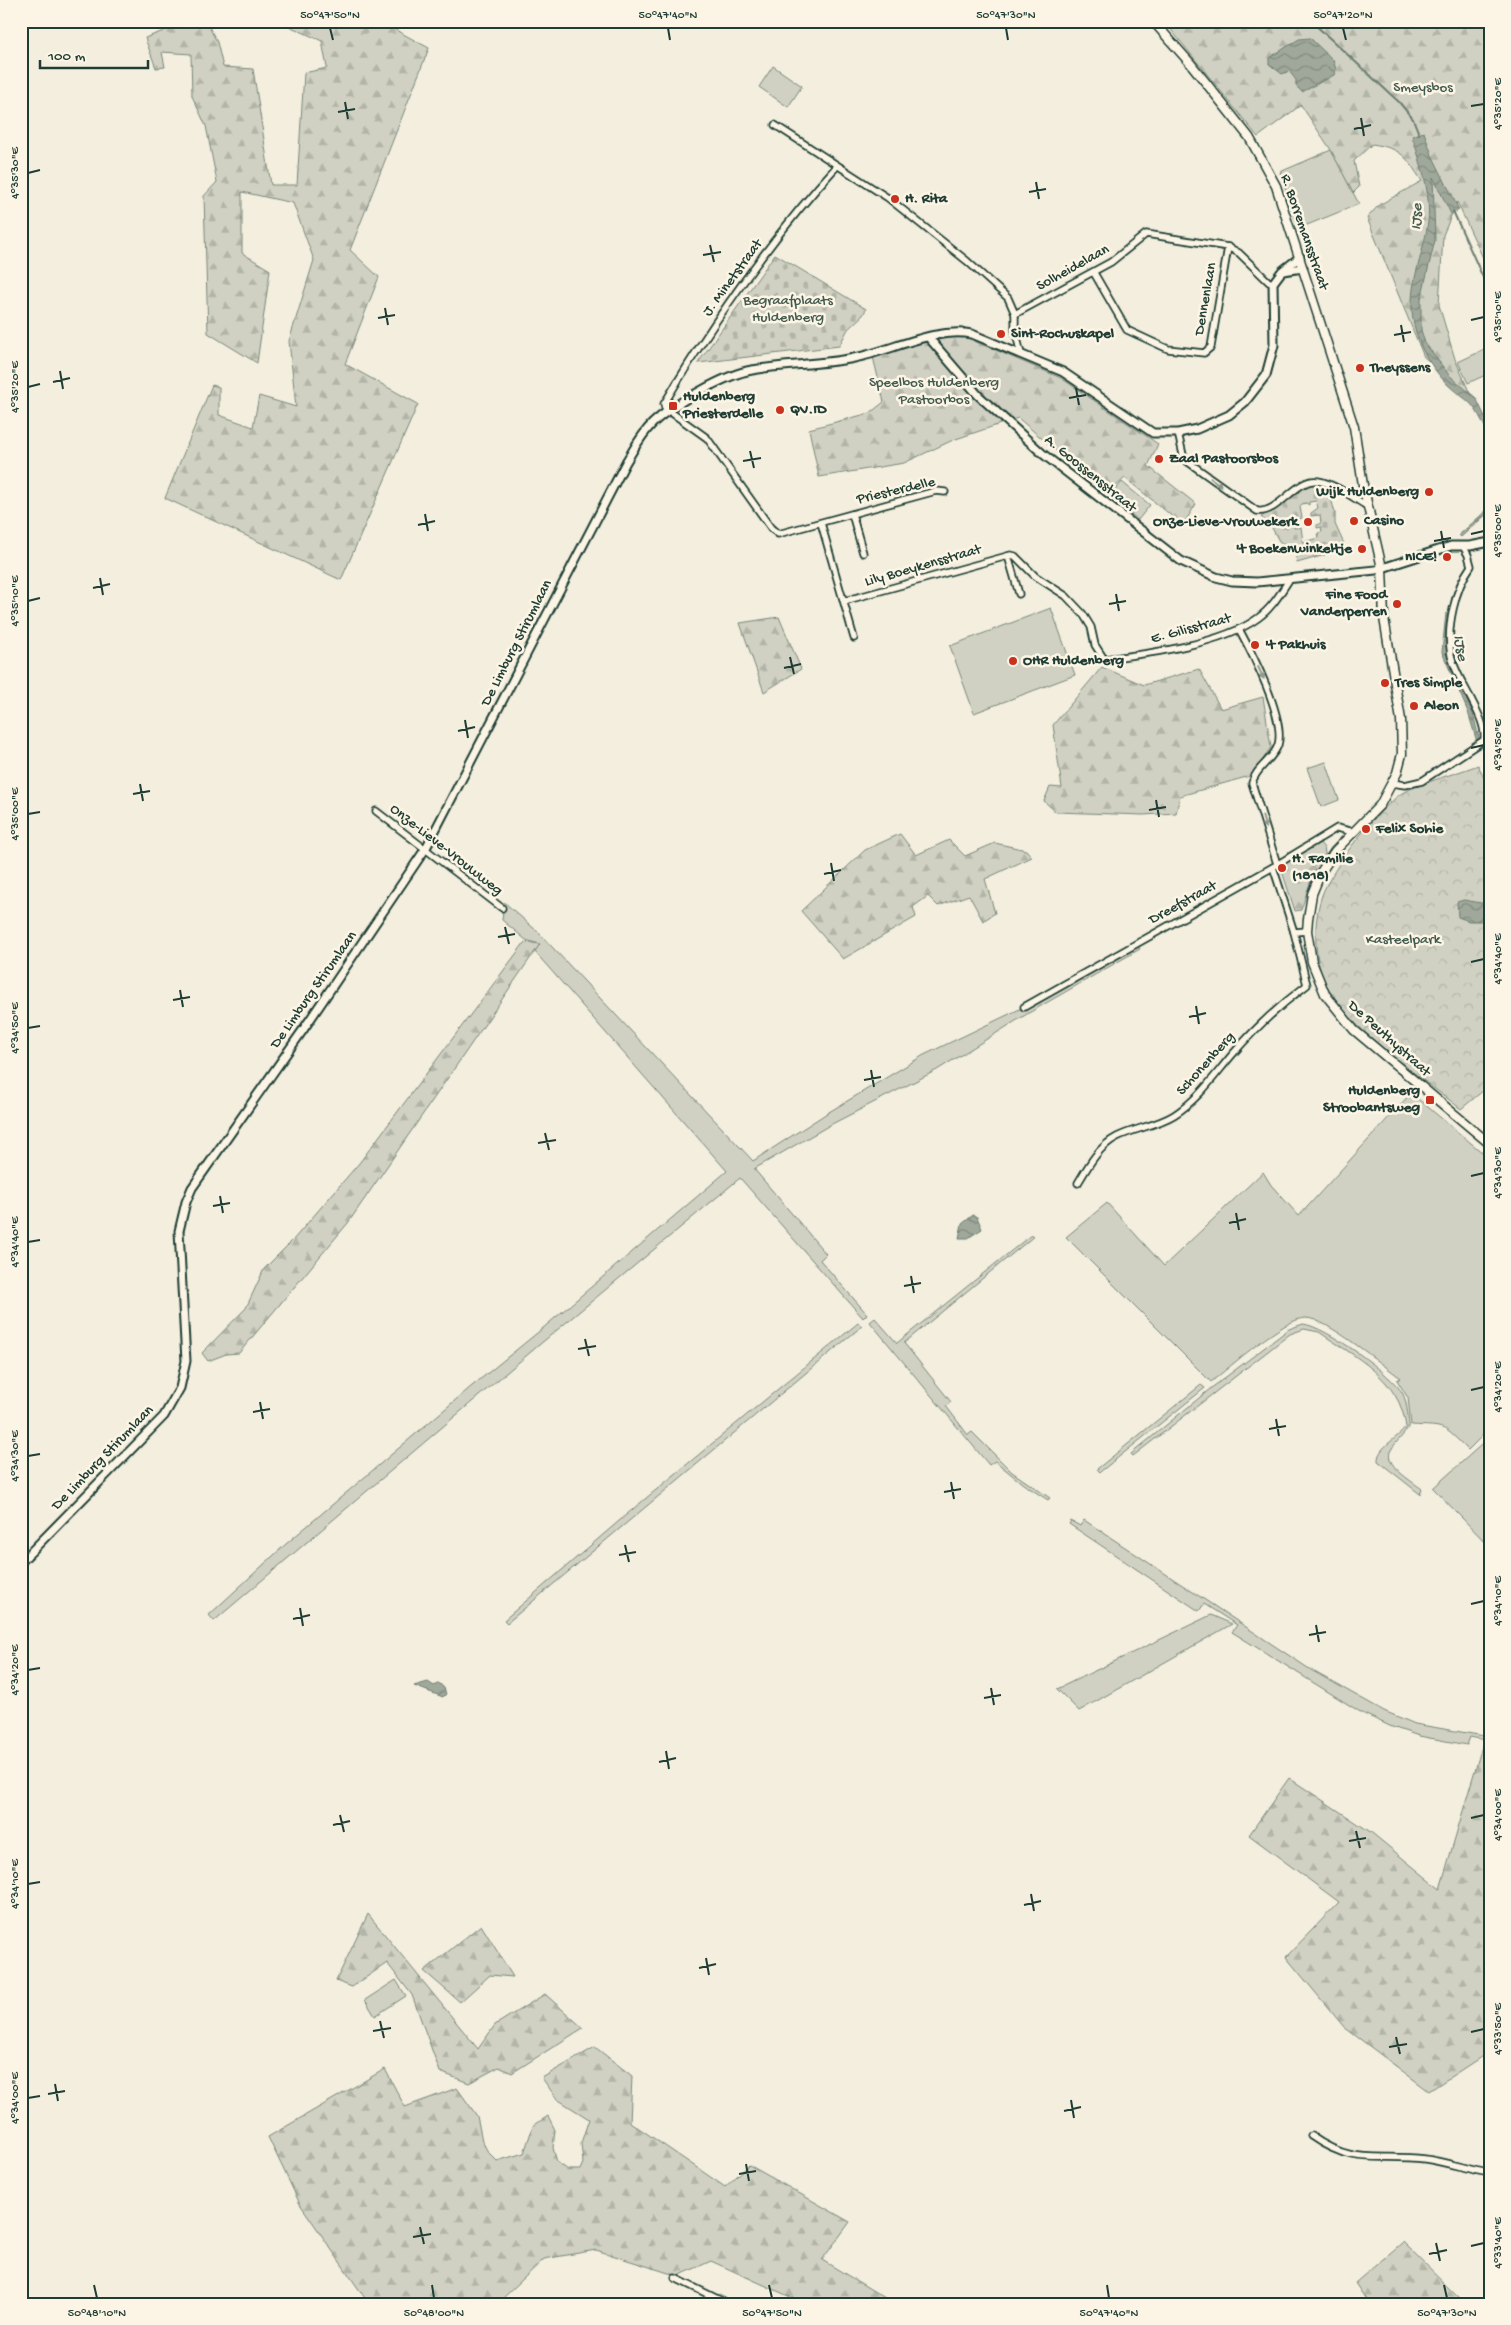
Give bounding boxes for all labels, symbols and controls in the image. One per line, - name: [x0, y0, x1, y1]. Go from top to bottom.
- text: 50°47'50"N: [300, 9, 360, 23]
- text: 50°47'40"N: [639, 9, 698, 23]
- text: 50°47'30"N: [976, 9, 1036, 23]
- text: 50°47'20"N: [1313, 9, 1373, 23]
- scale bar: [40, 38, 148, 70]
- text: 100 m: [47, 48, 86, 66]
- text: 4°35'20"E: [1492, 78, 1506, 130]
- park label: Smeysbos: [1393, 79, 1453, 97]
- text: 4°35'30"E: [9, 146, 23, 199]
- street label: R. Borremansstraat: [1276, 172, 1333, 294]
- place label: H. Rita: [905, 190, 948, 208]
- marker: H. Rita: [889, 193, 901, 205]
- water label: IJse: [1408, 203, 1428, 231]
- street label: J. Minetstraat: [699, 235, 768, 320]
- street label: Solheidelaan: [1033, 241, 1113, 295]
- street label: Dennenlaan: [1191, 261, 1221, 338]
- text: 4°35'10"E: [1492, 291, 1506, 342]
- park label: Begraafplaats Huldenberg: [742, 292, 833, 327]
- place label: Sint-Rochuskapel: [1011, 325, 1115, 343]
- marker: Sint-Rochuskapel: [995, 328, 1007, 340]
- place label: Theyssens: [1369, 359, 1432, 377]
- text: 4°35'20"E: [9, 361, 23, 413]
- marker: Theyssens: [1354, 362, 1366, 374]
- park label: Speelbos Huldenberg Pastoorbos: [869, 374, 999, 409]
- place label: Huldenberg Priesterdelle: [682, 388, 764, 423]
- marker: Huldenberg Priesterdelle: [667, 400, 679, 412]
- place label: QV.ID: [790, 401, 828, 419]
- marker: QV.ID: [774, 404, 786, 416]
- street label: A. Goossensstraat: [1040, 431, 1141, 518]
- place label: Zaal Pastoorsbos: [1169, 450, 1280, 468]
- marker: Zaal Pastoorsbos: [1153, 453, 1165, 465]
- street label: Priesterdelle: [854, 473, 937, 509]
- one-way arrow: [1209, 477, 1222, 487]
- place label: Wijk Huldenberg: [1315, 483, 1419, 501]
- marker: Wijk Huldenberg: [1423, 486, 1435, 498]
- text: 4°35'00"E: [1492, 504, 1506, 557]
- place label: Casino: [1363, 512, 1404, 530]
- place label: Onze-Lieve-Vrouwekerk: [1153, 513, 1300, 531]
- marker: Casino: [1348, 515, 1360, 527]
- marker: Onze-Lieve-Vrouwekerk: [1302, 516, 1314, 528]
- street label: Lily Boeykensstraat: [863, 540, 985, 591]
- place label: 't Boekenwinkeltje: [1236, 540, 1353, 558]
- marker: 't Boekenwinkeltje: [1356, 543, 1368, 555]
- place label: nICE!: [1405, 548, 1437, 566]
- marker: nICE!: [1441, 551, 1453, 563]
- text: 4°35'10"E: [9, 575, 23, 626]
- street label: De Limburg Stirumlaan: [477, 577, 557, 710]
- place label: Fine Food Vanderperren: [1300, 586, 1389, 621]
- marker: Fine Food Vanderperren: [1391, 598, 1403, 610]
- street label: E. Gilisstraat: [1149, 609, 1235, 648]
- water label: IJse: [1447, 633, 1471, 663]
- place label: 't Pakhuis: [1265, 636, 1327, 654]
- marker: 't Pakhuis: [1249, 639, 1261, 651]
- place label: OHR Huldenberg: [1023, 652, 1125, 670]
- marker: OHR Huldenberg: [1007, 655, 1019, 667]
- one-way arrow: [1257, 666, 1265, 680]
- place label: Tres Simple: [1394, 674, 1463, 692]
- marker: Tres Simple: [1379, 677, 1391, 689]
- place label: Aleon: [1423, 697, 1460, 715]
- marker: Aleon: [1408, 700, 1420, 712]
- text: 4°34'50"E: [1492, 719, 1506, 771]
- text: 4°35'00"E: [9, 787, 23, 840]
- street label: Onze-Lieve-Vrouwweg: [386, 800, 506, 900]
- one-way arrow: [1260, 814, 1268, 829]
- place label: Felix Sohie: [1375, 820, 1444, 838]
- marker: Felix Sohie: [1360, 823, 1372, 835]
- place label: H. Familie (1818): [1292, 850, 1354, 885]
- marker: H. Familie (1818): [1276, 862, 1288, 874]
- street label: Dreefstraat: [1145, 876, 1222, 930]
- street label: De Limburg Stirumlaan: [266, 928, 361, 1053]
- park label: Kasteelpark: [1366, 931, 1442, 949]
- text: 4°34'40"E: [1492, 933, 1506, 984]
- street label: De Peuthystraat: [1343, 996, 1436, 1082]
- text: 4°34'50"E: [9, 1002, 23, 1054]
- street label: Schonenberg: [1173, 1028, 1239, 1100]
- place label: Huldenberg Stroobantsweg: [1323, 1082, 1420, 1117]
- marker: Huldenberg Stroobantsweg: [1424, 1094, 1436, 1106]
- text: 4°34'30"E: [1492, 1147, 1506, 1199]
- text: 4°34'40"E: [9, 1216, 23, 1267]
- text: 4°34'20"E: [1492, 1361, 1506, 1413]
- street label: De Limburg Stirumlaan: [47, 1402, 158, 1515]
- text: 4°34'30"E: [9, 1430, 23, 1482]
- text: 4°34'10"E: [1492, 1575, 1506, 1626]
- text: 4°34'20"E: [9, 1644, 23, 1696]
- text: 4°34'00"E: [1492, 1788, 1506, 1841]
- text: 4°34'10"E: [9, 1858, 23, 1909]
- text: 4°33'50"E: [1492, 2002, 1506, 2055]
- text: 4°34'00"E: [9, 2071, 23, 2124]
- text: 4°33'40"E: [1492, 2217, 1506, 2269]
- text: 50°48'10"N: [68, 2307, 126, 2321]
- text: 50°48'00"N: [404, 2307, 464, 2321]
- text: 50°47'50"N: [742, 2307, 802, 2321]
- text: 50°47'40"N: [1080, 2307, 1139, 2321]
- text: 50°47'30"N: [1417, 2307, 1477, 2321]

